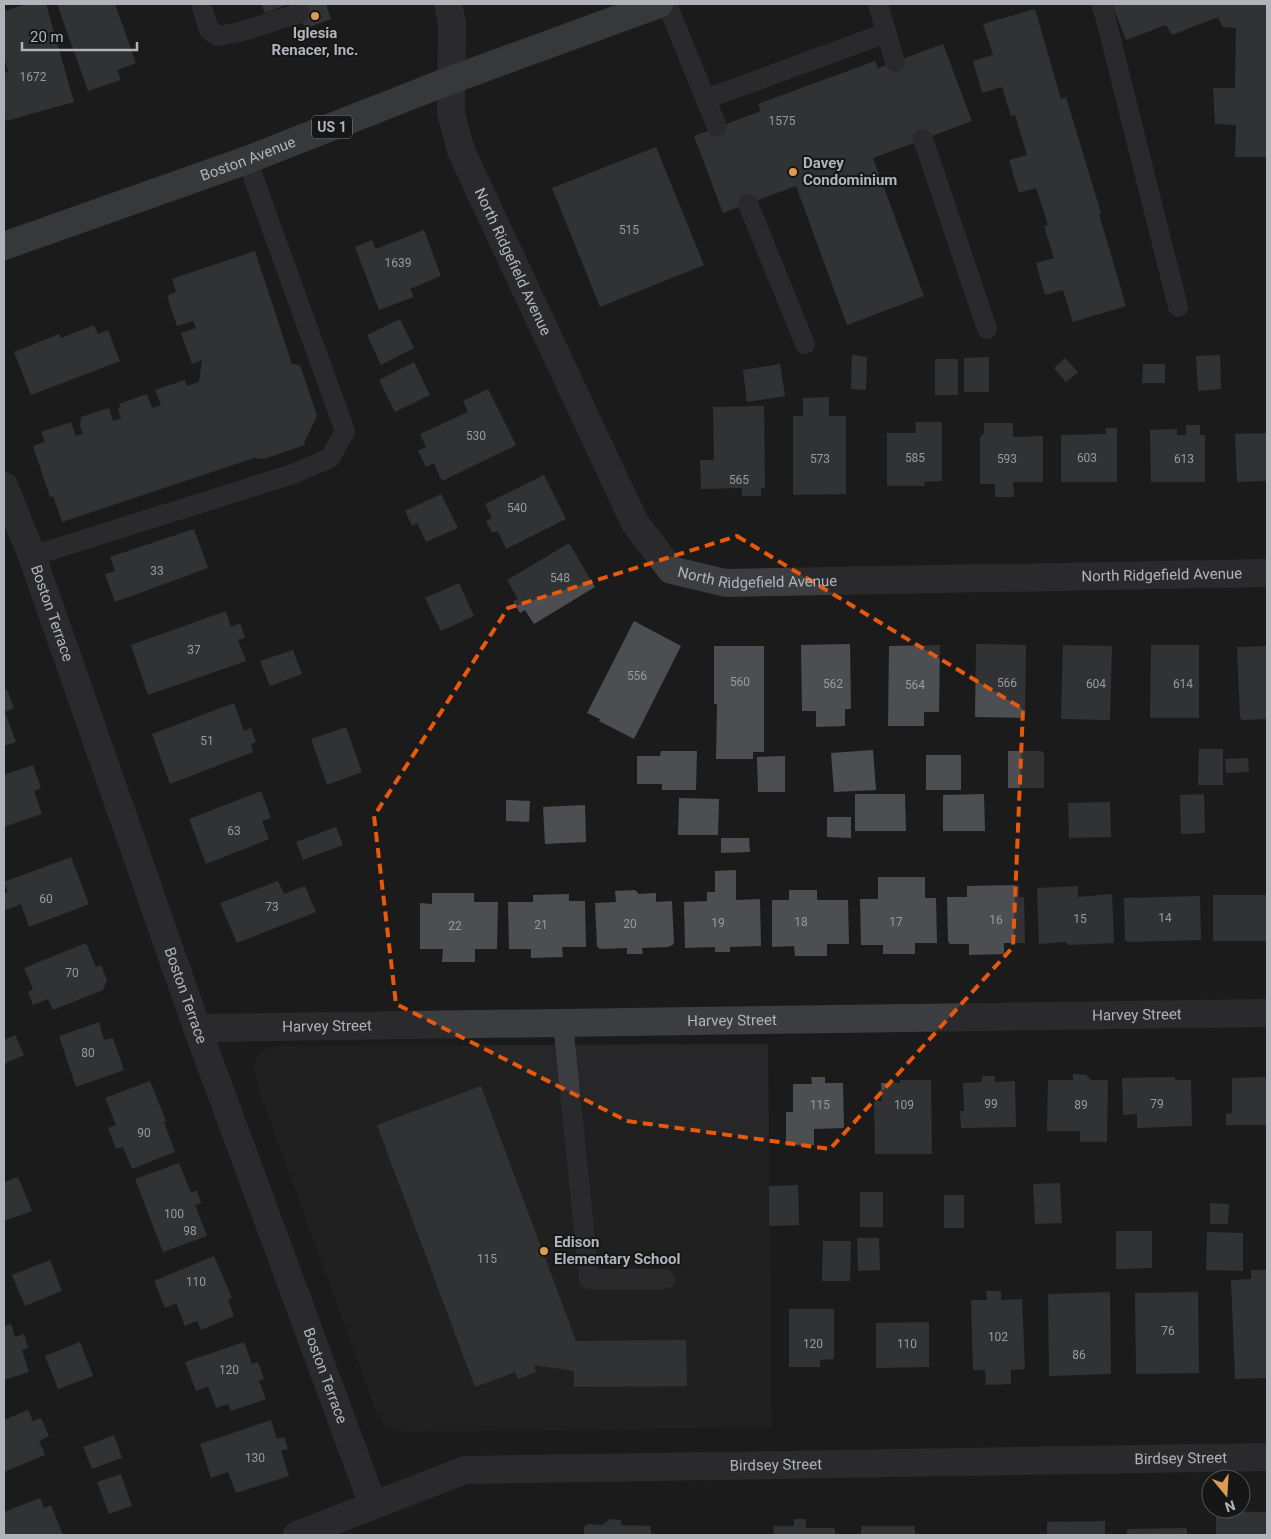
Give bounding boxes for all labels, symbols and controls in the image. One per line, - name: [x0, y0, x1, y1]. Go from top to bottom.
- marker: Iglesia Renacer, Inc.: [309, 10, 321, 22]
- scale bar: [22, 20, 138, 52]
- place label: Iglesia Renacer, Inc.: [272, 24, 358, 59]
- text: 20 m: [30, 28, 64, 46]
- house number: 1672: [20, 70, 47, 84]
- house number: 1575: [769, 114, 796, 128]
- road number: US 1: [312, 115, 352, 138]
- street label: Boston Avenue: [198, 133, 298, 185]
- place label: Davey Condominium: [803, 154, 897, 189]
- marker: Davey Condominium: [787, 166, 799, 178]
- street label: North Ridgefield Avenue: [471, 185, 555, 338]
- house number: 515: [619, 223, 639, 237]
- house number: 1639: [385, 256, 411, 270]
- house number: 530: [466, 429, 486, 443]
- house number: 585: [905, 451, 925, 465]
- house number: 603: [1077, 451, 1097, 465]
- house number: 573: [810, 452, 830, 466]
- house number: 593: [997, 452, 1017, 466]
- house number: 613: [1174, 452, 1194, 466]
- house number: 565: [729, 473, 749, 487]
- house number: 540: [507, 501, 527, 515]
- street label: Boston Terrace: [27, 563, 77, 664]
- street label: North Ridgefield Avenue: [676, 563, 837, 592]
- house number: 33: [150, 564, 164, 578]
- street label: North Ridgefield Avenue: [1081, 564, 1242, 585]
- house number: 548: [550, 571, 570, 585]
- house number: 37: [187, 643, 201, 657]
- house number: 556: [627, 669, 647, 683]
- house number: 560: [730, 675, 750, 689]
- house number: 566: [997, 676, 1017, 690]
- house number: 562: [823, 677, 843, 691]
- house number: 604: [1086, 677, 1106, 691]
- house number: 614: [1173, 677, 1193, 691]
- house number: 564: [905, 678, 925, 692]
- house number: 51: [200, 734, 214, 748]
- house number: 63: [227, 824, 241, 838]
- house number: 60: [39, 892, 53, 906]
- house number: 73: [265, 900, 279, 914]
- house number: 14: [1158, 911, 1172, 925]
- house number: 15: [1073, 912, 1087, 926]
- house number: 16: [989, 913, 1003, 927]
- house number: 18: [794, 915, 808, 929]
- house number: 17: [889, 915, 903, 929]
- house number: 19: [711, 916, 725, 930]
- house number: 20: [623, 917, 637, 931]
- house number: 21: [534, 918, 548, 932]
- house number: 22: [448, 919, 462, 933]
- street label: Boston Terrace: [161, 945, 211, 1046]
- house number: 70: [65, 966, 79, 980]
- street label: Harvey Street: [1092, 1005, 1182, 1024]
- street label: Harvey Street: [687, 1011, 777, 1030]
- street label: Harvey Street: [282, 1017, 372, 1036]
- house number: 80: [81, 1046, 95, 1060]
- house number: 99: [984, 1097, 998, 1111]
- house number: 79: [1150, 1097, 1164, 1111]
- house number: 115: [810, 1098, 830, 1112]
- house number: 109: [894, 1098, 914, 1112]
- house number: 89: [1074, 1098, 1088, 1112]
- house number: 90: [137, 1126, 151, 1140]
- house number: 100: [164, 1207, 184, 1221]
- house number: 98: [183, 1224, 197, 1238]
- place label: Edison Elementary School: [554, 1233, 680, 1268]
- marker: Edison Elementary School: [538, 1245, 550, 1257]
- house number: 115: [477, 1252, 497, 1266]
- house number: 110: [186, 1275, 206, 1289]
- house number: 76: [1161, 1324, 1175, 1338]
- street label: Boston Terrace: [299, 1325, 351, 1426]
- house number: 102: [988, 1330, 1008, 1344]
- house number: 120: [803, 1337, 823, 1351]
- house number: 110: [897, 1337, 917, 1351]
- house number: 86: [1072, 1348, 1086, 1362]
- house number: 120: [219, 1363, 239, 1377]
- street label: Birdsey Street: [1134, 1449, 1227, 1468]
- house number: 130: [245, 1451, 265, 1465]
- street label: Birdsey Street: [729, 1455, 822, 1475]
- north arrow: [1201, 1469, 1251, 1519]
- text: N: [1223, 1497, 1237, 1516]

